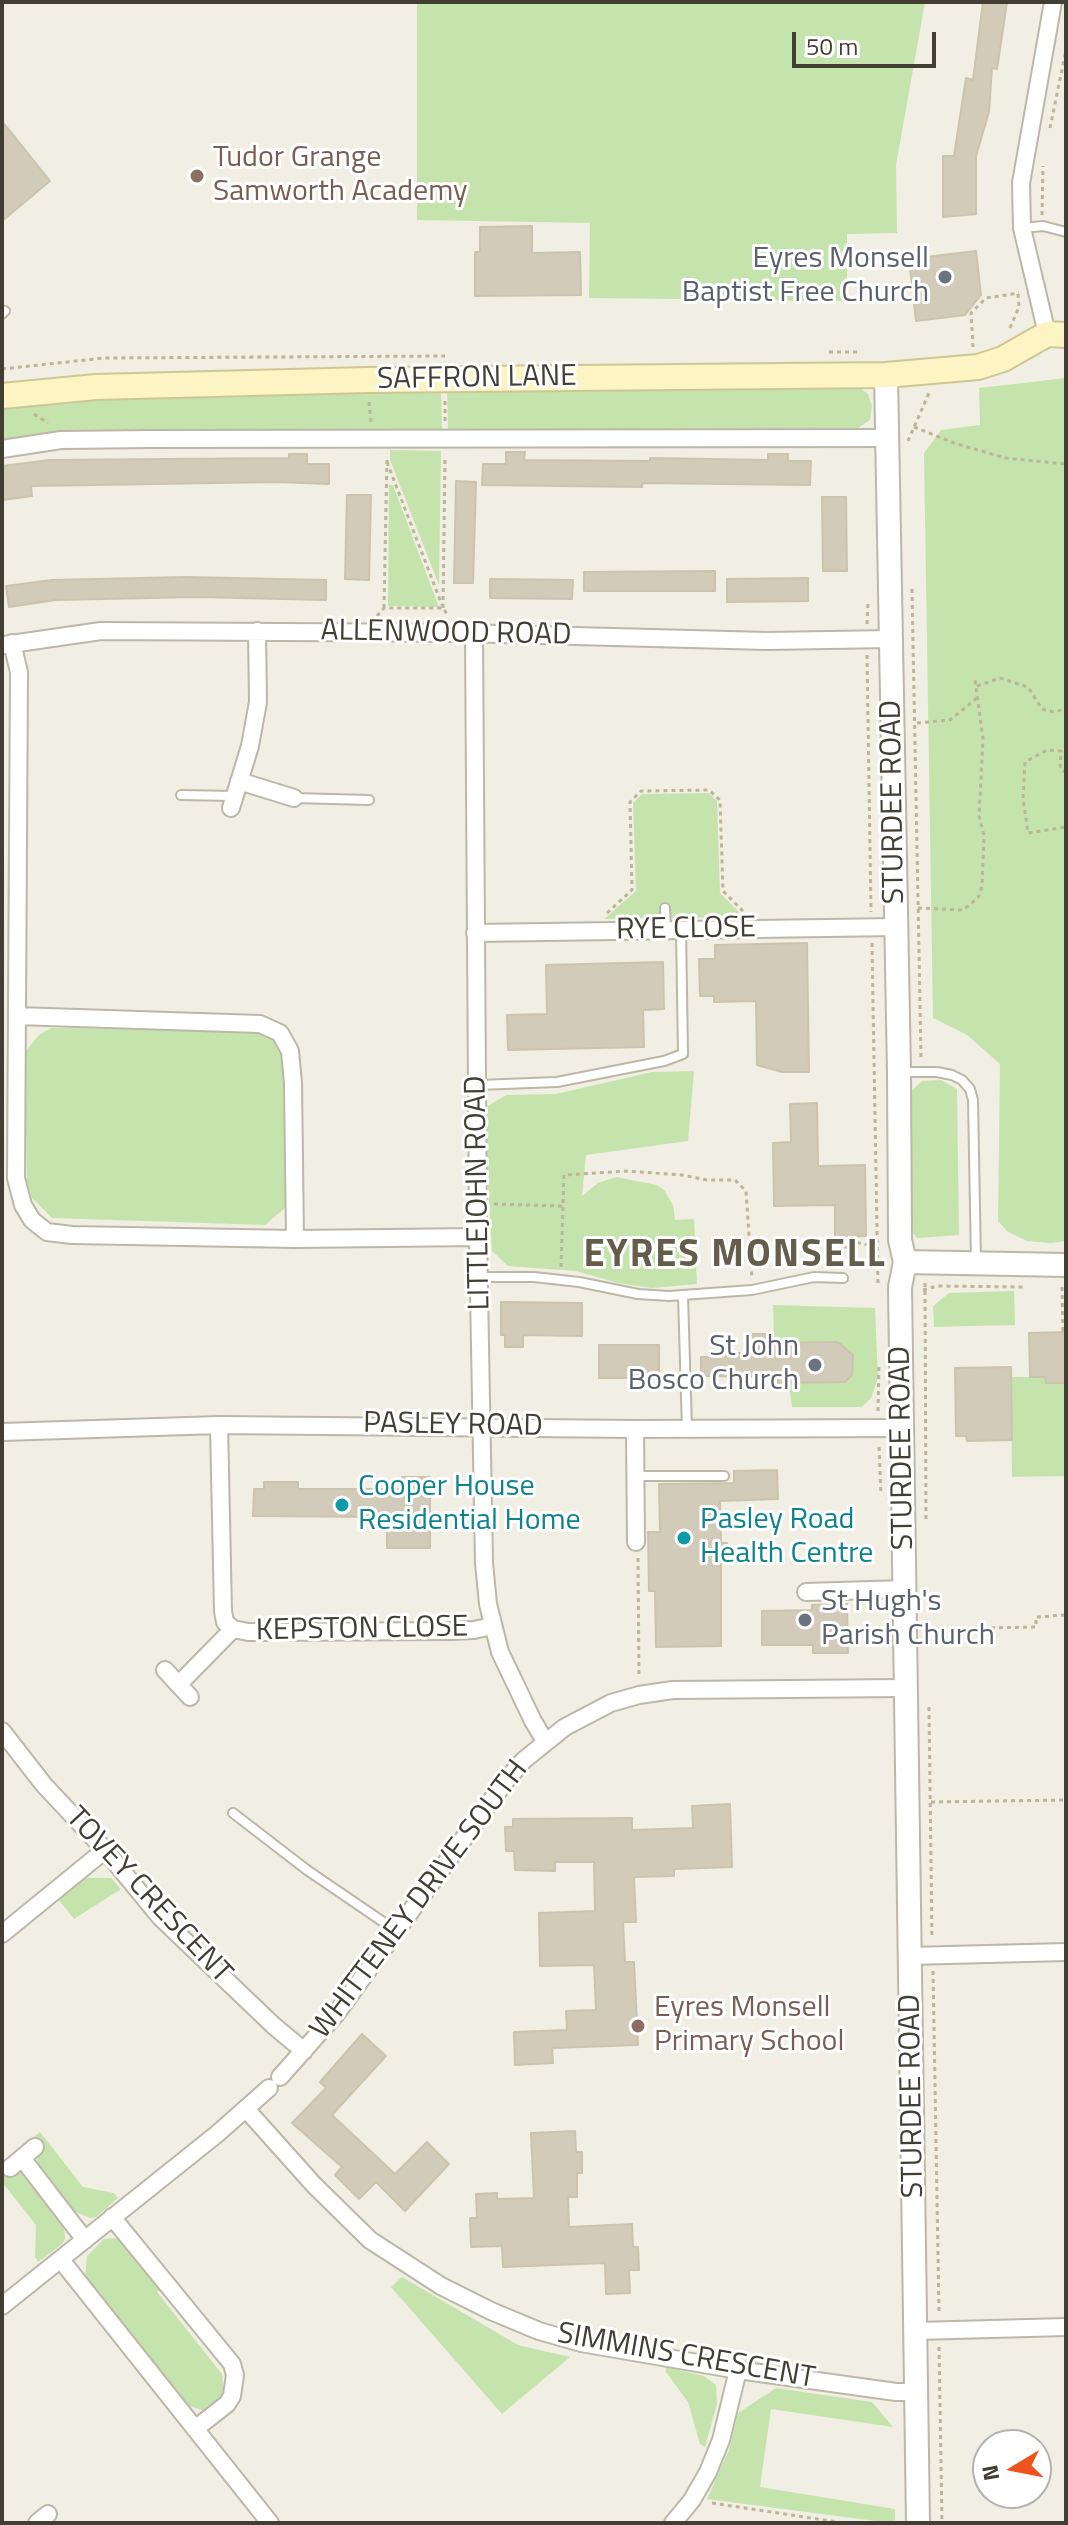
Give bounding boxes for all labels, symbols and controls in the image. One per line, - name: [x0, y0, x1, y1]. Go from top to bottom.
- scale bar: [796, 16, 940, 66]
- text: 50 m: [806, 28, 858, 64]
- place label: Tudor Grange Samworth Academy: [213, 141, 468, 212]
- marker: Tudor Grange Samworth Academy: [188, 167, 206, 185]
- place label: Eyres Monsell Baptist Free Church: [682, 242, 929, 312]
- marker: Eyres Monsell Baptist Free Church: [936, 268, 954, 286]
- street label: SAFFRON LANE: [377, 359, 577, 399]
- street label: ALLENWOOD ROAD: [320, 614, 572, 654]
- street label: STURDEE ROAD: [874, 700, 914, 904]
- street label: RYE CLOSE: [616, 911, 756, 949]
- street label: LITTLEJOHN ROAD: [459, 1075, 499, 1311]
- district label: EYRES MONSELL: [583, 1234, 887, 1280]
- place label: St John Bosco Church: [628, 1330, 799, 1400]
- street label: STURDEE ROAD: [883, 1346, 923, 1550]
- marker: St John Bosco Church: [806, 1356, 824, 1374]
- street label: PASLEY ROAD: [363, 1406, 543, 1446]
- place label: Cooper House Residential Home: [358, 1470, 581, 1540]
- marker: Cooper House Residential Home: [333, 1496, 351, 1514]
- place label: Pasley Road Health Centre: [700, 1503, 873, 1574]
- marker: Pasley Road Health Centre: [675, 1529, 693, 1547]
- place label: St Hugh's Parish Church: [821, 1585, 995, 1656]
- street label: KEPSTON CLOSE: [256, 1610, 468, 1650]
- marker: St Hugh's Parish Church: [796, 1611, 814, 1629]
- street label: WHITTENEY DRIVE SOUTH: [304, 1754, 536, 2046]
- street label: TOVEY CRESCENT: [57, 1800, 239, 1992]
- place label: Eyres Monsell Primary School: [654, 1991, 844, 2062]
- street label: STURDEE ROAD: [893, 1994, 933, 2198]
- marker: Eyres Monsell Primary School: [629, 2017, 647, 2035]
- street label: SIMMINS CRESCENT: [554, 2317, 818, 2397]
- north arrow: [972, 2429, 1052, 2509]
- text: N: [972, 2462, 1008, 2483]

